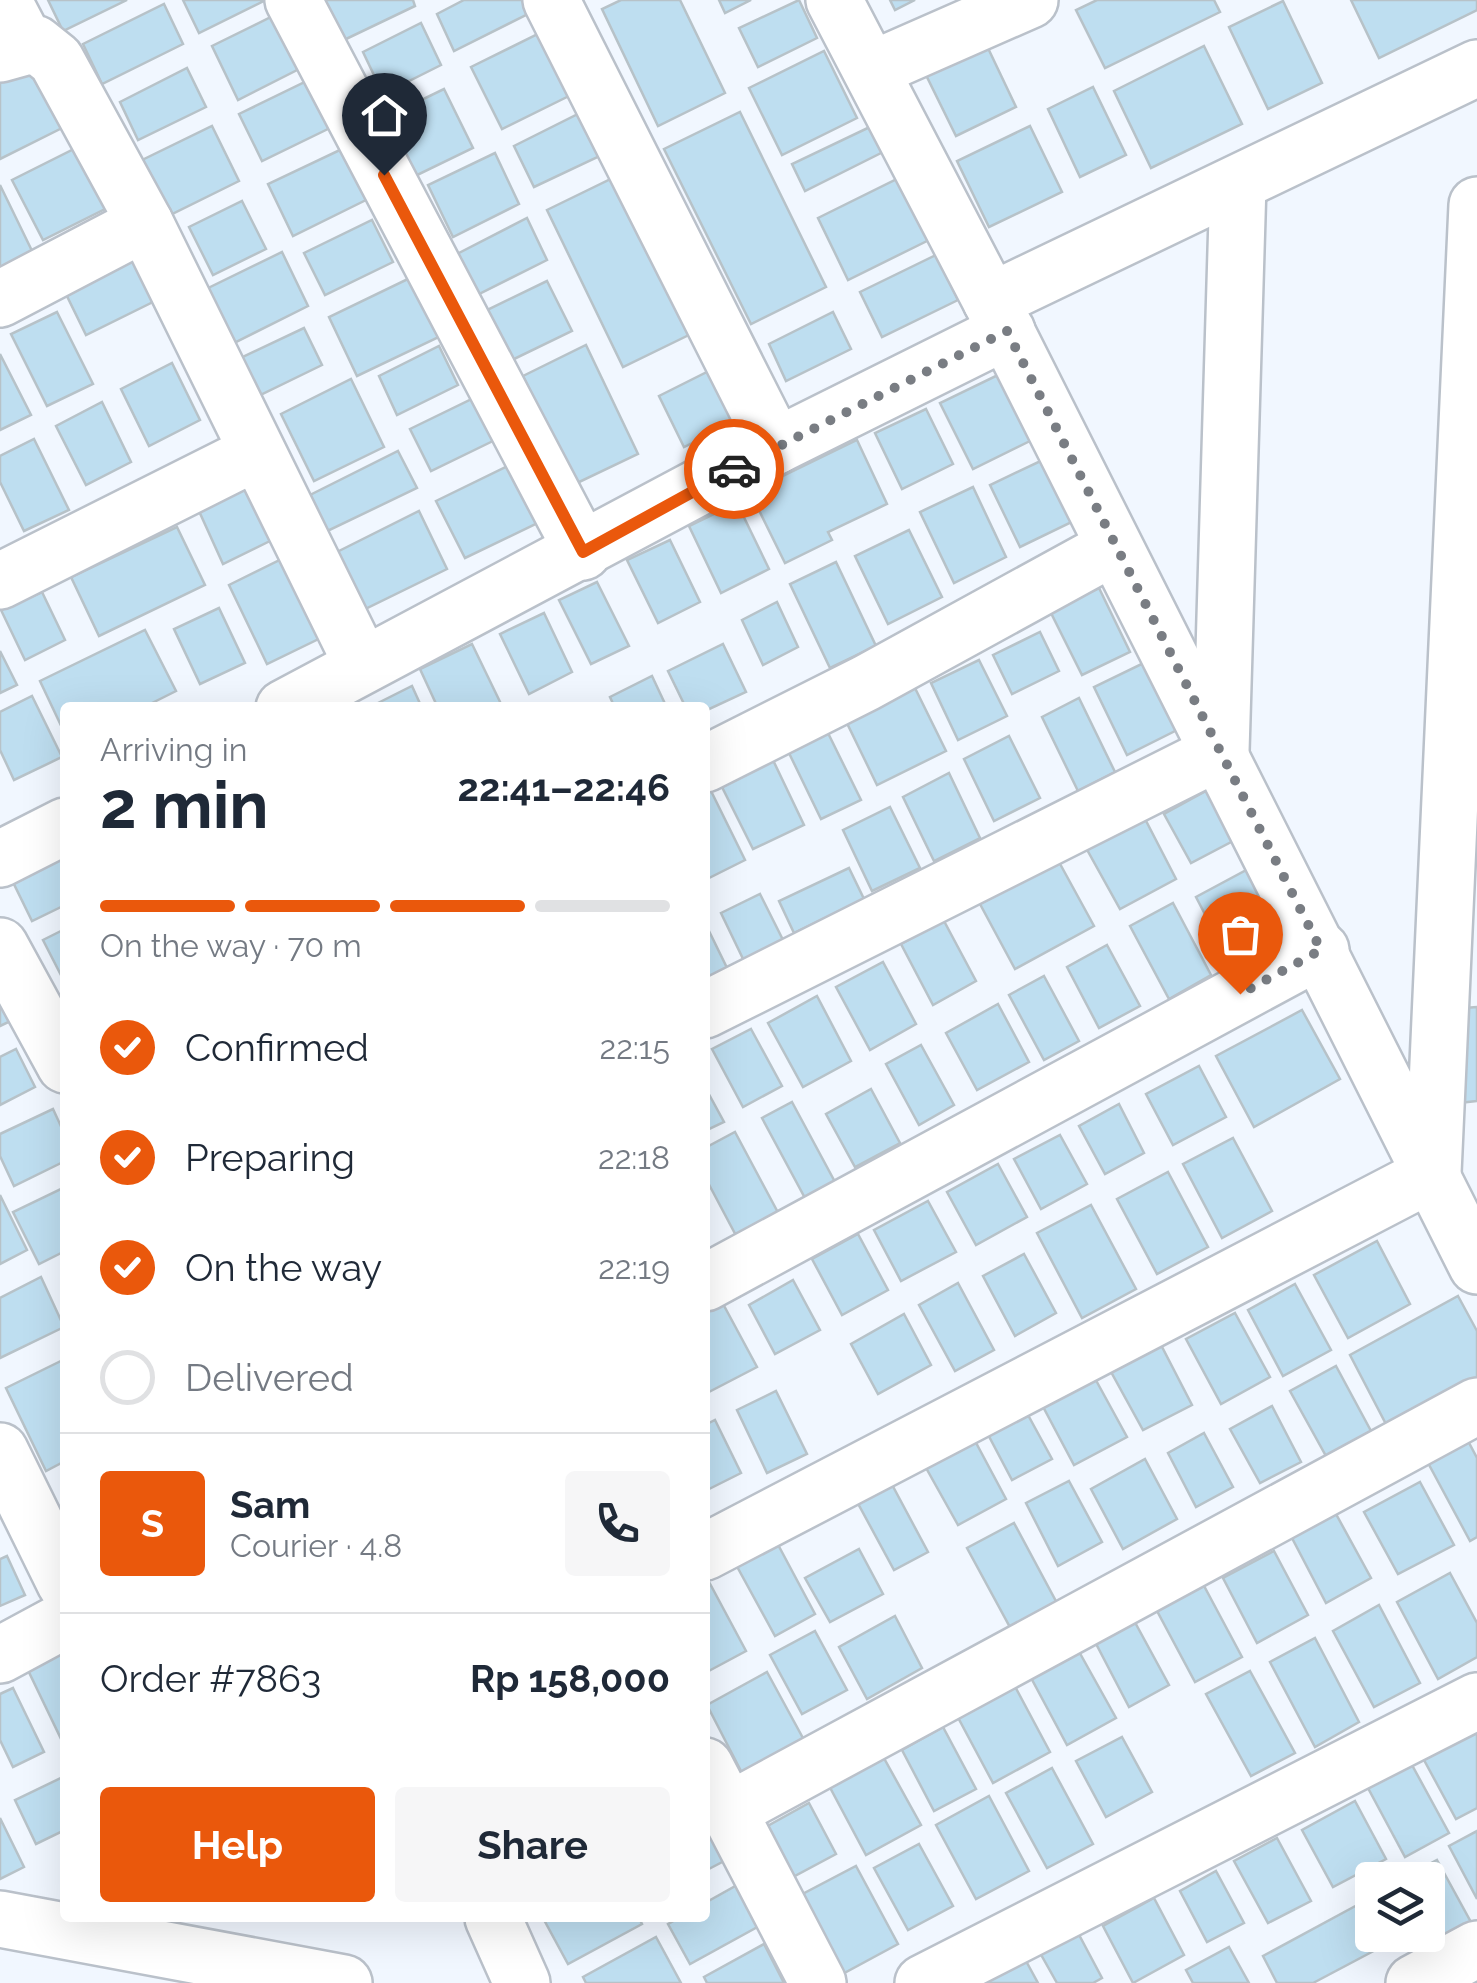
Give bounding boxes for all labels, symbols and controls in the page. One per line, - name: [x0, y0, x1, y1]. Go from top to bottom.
- pin: [342, 73, 427, 176]
- icon: home: [357, 88, 412, 143]
- courier: [684, 419, 784, 519]
- icon: car: [707, 442, 762, 497]
- text: Arriving in: [100, 731, 247, 768]
- text: 22:41–22:46: [458, 765, 670, 810]
- text: 2 min: [100, 767, 269, 843]
- pin: [1198, 892, 1283, 995]
- icon: bag: [1213, 907, 1268, 962]
- text: On the way · 70 m: [100, 927, 362, 964]
- icon: check: [100, 1020, 155, 1075]
- text: Confirmed: [185, 1025, 369, 1070]
- text: 22:15: [600, 1029, 670, 1066]
- icon: check: [100, 1130, 155, 1185]
- text: Preparing: [185, 1135, 355, 1180]
- text: 22:18: [598, 1139, 670, 1176]
- icon: check: [100, 1240, 155, 1295]
- text: On the way: [185, 1245, 382, 1290]
- text: 22:19: [598, 1249, 670, 1286]
- text: Delivered: [185, 1355, 354, 1400]
- button: phone: [565, 1471, 670, 1576]
- text: Sam: [230, 1482, 310, 1527]
- text: S: [141, 1501, 164, 1546]
- text: Courier · 4.8: [230, 1527, 402, 1564]
- text: Order #7863: [100, 1656, 321, 1701]
- text: Rp 158,000: [470, 1656, 670, 1701]
- button: Help: [100, 1787, 375, 1902]
- button: Share: [395, 1787, 670, 1902]
- map controls: [1355, 1862, 1445, 1952]
- button: layers: [1355, 1862, 1445, 1952]

